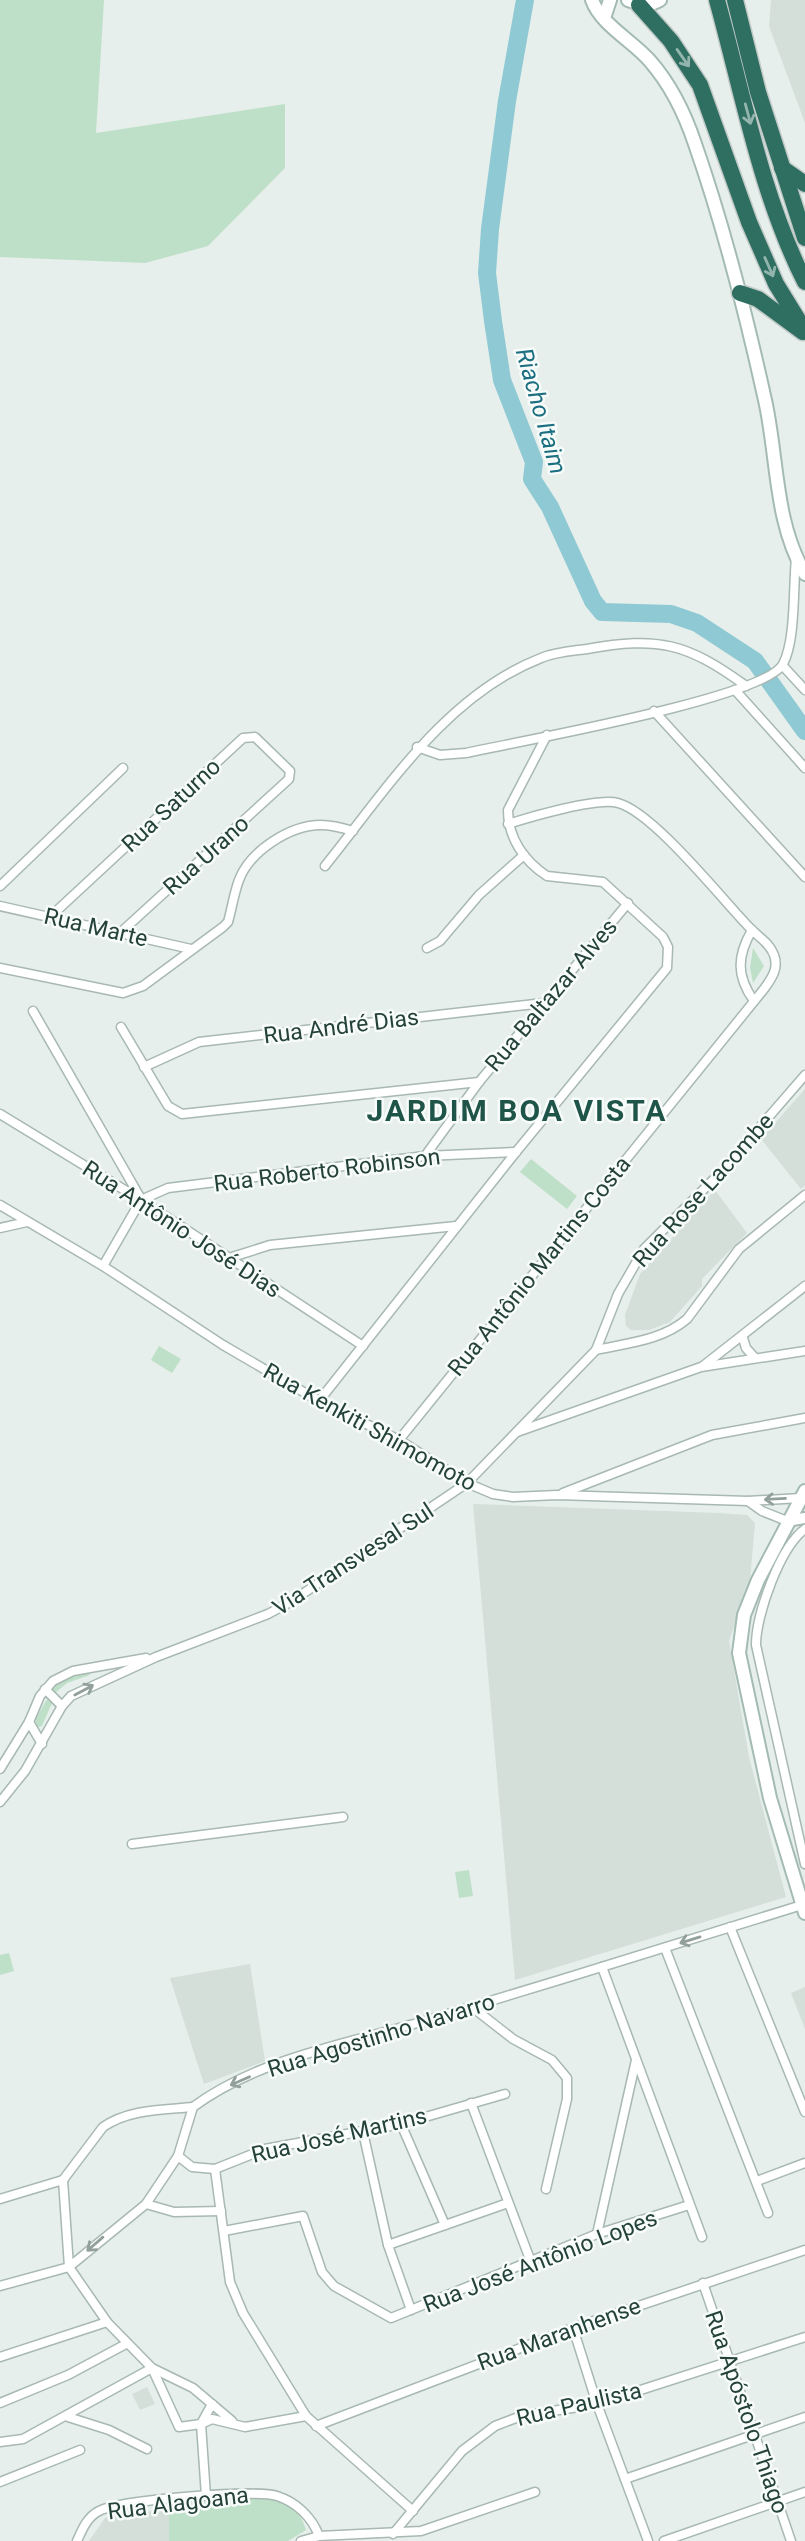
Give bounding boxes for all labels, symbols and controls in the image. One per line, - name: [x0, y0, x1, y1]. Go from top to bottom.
- one-way arrow: [676, 48, 690, 67]
- one-way arrow: [742, 102, 755, 125]
- one-way arrow: [763, 256, 776, 278]
- water label: Riacho Itaim: [510, 345, 572, 477]
- street label: Rua Saturno: [116, 753, 226, 858]
- street label: Rua Urano: [158, 810, 255, 901]
- street label: Rua Marte: [41, 902, 150, 953]
- street label: Rua Baltazar Alves: [480, 914, 623, 1077]
- street label: Rua André Dias: [262, 1004, 420, 1049]
- district label: JARDIM BOA VISTA: [367, 1093, 667, 1128]
- street label: Rua Rose Lacombe: [627, 1108, 779, 1273]
- street label: Rua Roberto Robinson: [212, 1143, 442, 1198]
- street label: Rua Antônio Martins Costa: [442, 1151, 636, 1382]
- street label: Rua Antônio José Dias: [78, 1155, 286, 1304]
- street label: Rua Kenkiti Shimomoto: [259, 1358, 481, 1497]
- one-way arrow: [764, 1493, 787, 1506]
- street label: Via Transvesal Sul: [268, 1497, 439, 1621]
- one-way arrow: [73, 1682, 93, 1696]
- one-way arrow: [679, 1934, 701, 1947]
- street label: Rua Agostinho Navarro: [264, 1988, 498, 2083]
- one-way arrow: [229, 2076, 251, 2089]
- street label: Rua José Martins: [249, 2102, 430, 2169]
- street label: Rua José Antônio Lopes: [419, 2204, 661, 2319]
- one-way arrow: [86, 2236, 104, 2252]
- street label: Rua Maranhense: [474, 2292, 645, 2377]
- street label: Rua Apóstolo Thiago: [699, 2307, 794, 2517]
- street label: Rua Paulista: [514, 2377, 644, 2432]
- street label: Rua Alagoana: [106, 2481, 250, 2526]

